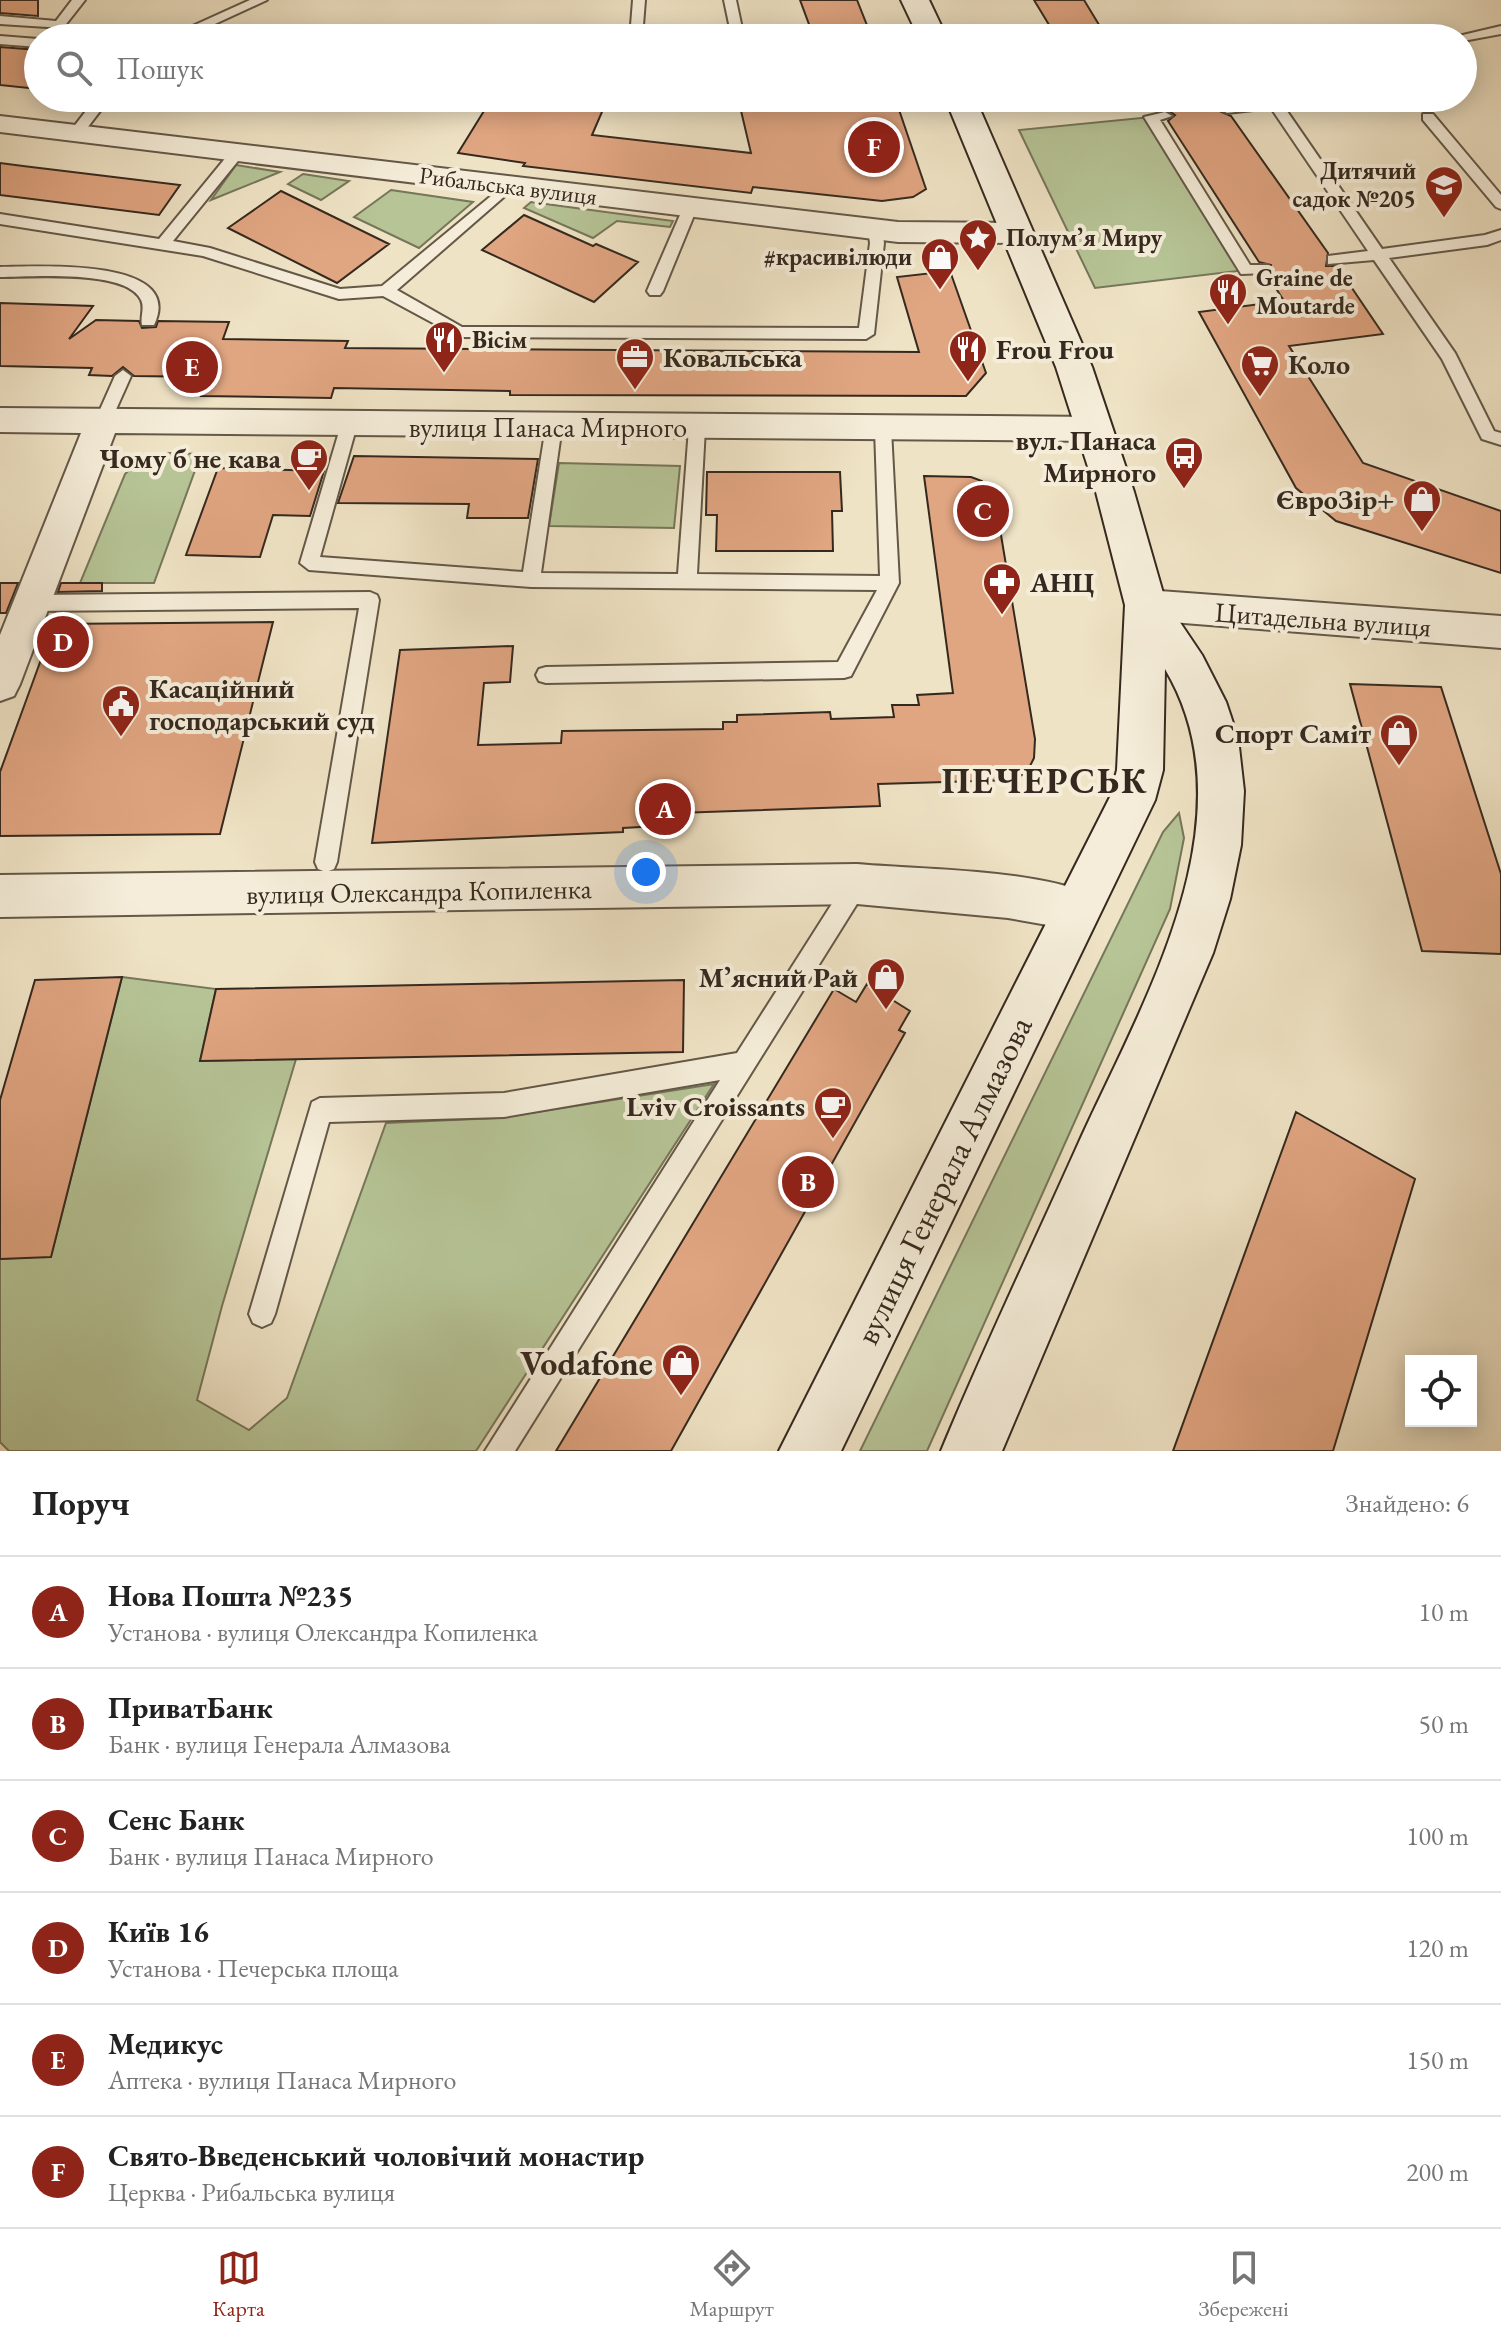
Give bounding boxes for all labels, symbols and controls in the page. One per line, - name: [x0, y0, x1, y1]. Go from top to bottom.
- search box: [24, 24, 1477, 112]
- icon: search: [52, 46, 96, 90]
- text: Пошук: [116, 49, 204, 88]
- pin: F: [848, 117, 900, 177]
- place label: Дитячий садок №205: [1293, 155, 1416, 214]
- street label: Рибальська вулиця: [417, 159, 599, 212]
- school or university icon: Дитячий садок №205: [1423, 164, 1465, 219]
- place icon: Полумʼя Миру: [957, 217, 999, 272]
- place label: Полумʼя Миру: [1006, 222, 1162, 254]
- shop icon: #красивілюди: [919, 236, 961, 291]
- place label: #красивілюди: [764, 241, 912, 272]
- place label: Graine de Moutarde: [1256, 262, 1355, 321]
- restaurant icon: Graine de Moutarde: [1207, 271, 1249, 326]
- restaurant icon: Вісім: [423, 319, 465, 374]
- place label: Вісім: [472, 324, 527, 355]
- restaurant icon: Frou Frou: [947, 328, 989, 383]
- place label: Frou Frou: [996, 331, 1115, 367]
- office icon: Ковальська: [614, 336, 656, 391]
- pin: E: [166, 337, 218, 397]
- place label: Ковальська: [663, 339, 803, 375]
- supermarket icon: Коло: [1239, 343, 1281, 398]
- place label: Коло: [1288, 346, 1350, 382]
- street label: вулиця Панаса Мирного: [409, 409, 687, 445]
- place label: вул. Панаса Мирного: [1016, 422, 1157, 490]
- bus stop icon: вул. Панаса Мирного: [1163, 435, 1205, 490]
- cafe icon: Чому б не кава: [288, 437, 330, 492]
- place label: Чому б не кава: [99, 440, 282, 476]
- shop icon: ЄвроЗір+: [1401, 478, 1443, 533]
- pin: C: [957, 481, 1009, 541]
- place label: ЄвроЗір+: [1276, 481, 1394, 517]
- pharmacy icon: АНЦ: [981, 561, 1023, 616]
- place label: АНЦ: [1029, 564, 1094, 600]
- street label: Цитадельна вулиця: [1214, 593, 1432, 645]
- pin: D: [37, 612, 89, 672]
- place label: Касаційний господарський суд: [149, 670, 375, 738]
- public building icon: Касаційний господарський суд: [100, 683, 142, 738]
- shop icon: Спорт Саміт: [1378, 712, 1420, 767]
- place label: Спорт Саміт: [1215, 715, 1371, 751]
- district label: ПЕЧЕРСЬК: [942, 757, 1148, 804]
- pin: A: [639, 779, 691, 839]
- your location: [626, 852, 666, 892]
- street label: вулиця Олександра Копиленка: [246, 870, 593, 912]
- shop icon: Мʼясний Рай: [865, 956, 907, 1011]
- place label: Мʼясний Рай: [699, 959, 858, 995]
- street label: вулиця Генерала Алмазова: [844, 1008, 1042, 1351]
- cafe icon: Lviv Croissants: [812, 1085, 854, 1140]
- place label: Lviv Croissants: [626, 1088, 805, 1124]
- pin: B: [782, 1152, 834, 1212]
- place label: Vodafone: [520, 1341, 653, 1385]
- shop icon: Vodafone: [660, 1342, 702, 1397]
- map controls: [1405, 1355, 1477, 1427]
- button: locate: [1405, 1355, 1477, 1427]
- text: Поруч: [32, 1481, 130, 1525]
- text: Знайдено: 6: [1346, 1486, 1469, 1520]
- text: Нова Пошта №235: [108, 1576, 353, 1615]
- text: A: [49, 1595, 67, 1629]
- text: 10 m: [1419, 1595, 1469, 1629]
- text: Установа · вулиця Олександра Копиленка: [108, 1615, 538, 1649]
- text: ПриватБанк: [108, 1688, 273, 1727]
- text: B: [50, 1707, 66, 1741]
- text: 50 m: [1419, 1707, 1469, 1741]
- text: Банк · вулиця Генерала Алмазова: [108, 1727, 450, 1761]
- text: Сенс Банк: [108, 1800, 245, 1839]
- text: C: [49, 1819, 67, 1853]
- text: 100 m: [1406, 1819, 1469, 1853]
- text: Банк · вулиця Панаса Мирного: [108, 1839, 434, 1873]
- text: Київ 16: [108, 1912, 209, 1951]
- text: D: [48, 1931, 68, 1965]
- text: 120 m: [1406, 1931, 1469, 1965]
- text: Установа · Печерська площа: [108, 1951, 399, 1985]
- text: Медикус: [108, 2024, 223, 2063]
- text: E: [51, 2043, 65, 2077]
- text: 150 m: [1406, 2043, 1469, 2077]
- text: Аптека · вулиця Панаса Мирного: [108, 2063, 456, 2097]
- text: Свято-Введенський чоловічий монастир: [108, 2136, 644, 2175]
- text: F: [51, 2155, 65, 2189]
- text: 200 m: [1406, 2155, 1469, 2189]
- text: Церква · Рибальська вулиця: [108, 2175, 395, 2209]
- tab: Карта: [212, 2246, 265, 2323]
- tab: Маршрут: [689, 2246, 774, 2323]
- tab: Збережені: [1198, 2246, 1289, 2323]

